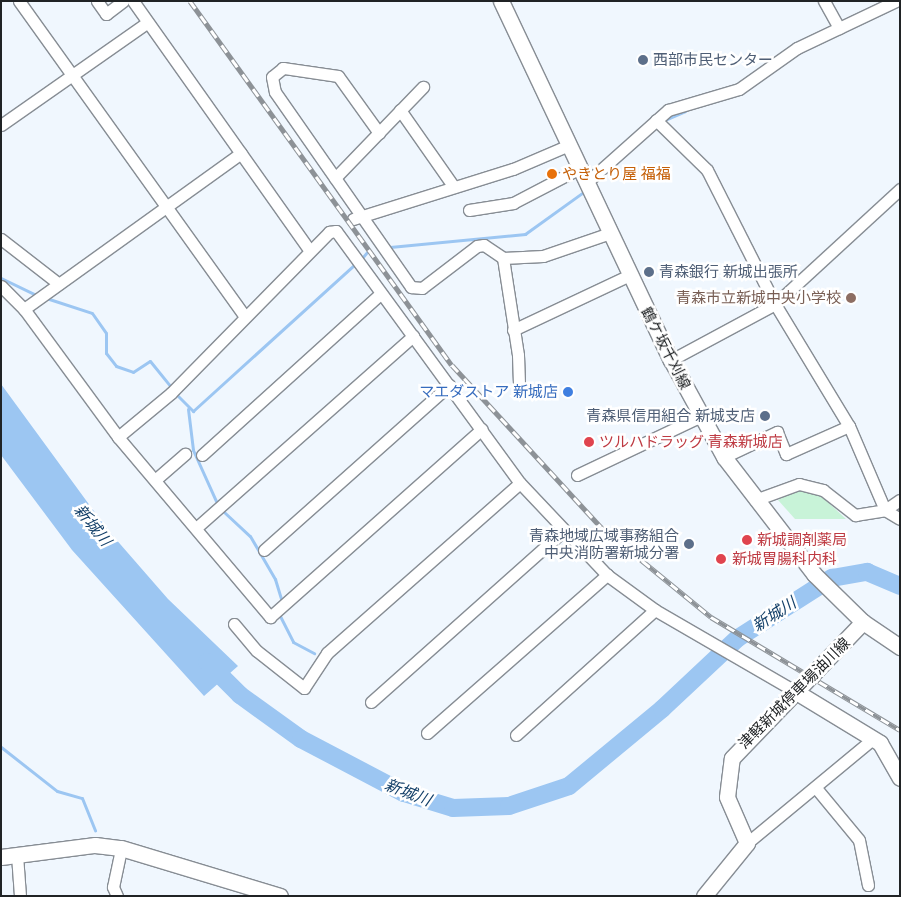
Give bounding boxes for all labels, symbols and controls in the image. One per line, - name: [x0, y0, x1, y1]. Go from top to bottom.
- place label: 西部市民センター: [653, 51, 773, 69]
- marker: 西部市民センター: [637, 54, 649, 66]
- place label: やきとり屋 福福: [562, 165, 671, 183]
- marker: やきとり屋 福福: [546, 168, 558, 180]
- place label: 青森銀行 新城出張所: [659, 263, 798, 281]
- marker: 青森銀行 新城出張所: [643, 266, 655, 278]
- place label: 青森市立新城中央小学校: [676, 289, 841, 307]
- marker: 青森市立新城中央小学校: [845, 292, 857, 304]
- street label: 鶴ケ坂千刈線: [638, 304, 694, 392]
- place label: マエダストア 新城店: [419, 383, 558, 401]
- marker: マエダストア 新城店: [562, 386, 574, 398]
- place label: 青森県信用組合 新城支店: [586, 407, 755, 425]
- marker: 青森県信用組合 新城支店: [759, 410, 771, 422]
- place label: ツルハドラッグ 青森新城店: [599, 433, 783, 451]
- marker: ツルハドラッグ 青森新城店: [583, 436, 595, 448]
- water label: 新城川: [70, 500, 116, 550]
- place label: 青森地域広域事務組合 中央消防署新城分署: [529, 526, 679, 561]
- place label: 新城調剤薬局: [757, 531, 847, 549]
- marker: 新城調剤薬局: [741, 534, 753, 546]
- marker: 青森地域広域事務組合 中央消防署新城分署: [683, 538, 695, 550]
- place label: 新城胃腸科内科: [732, 550, 837, 568]
- marker: 新城胃腸科内科: [714, 552, 728, 566]
- water label: 新城川: [749, 593, 799, 635]
- street label: 津軽新城停車場油川線: [735, 634, 853, 752]
- water label: 新城川: [382, 774, 434, 810]

